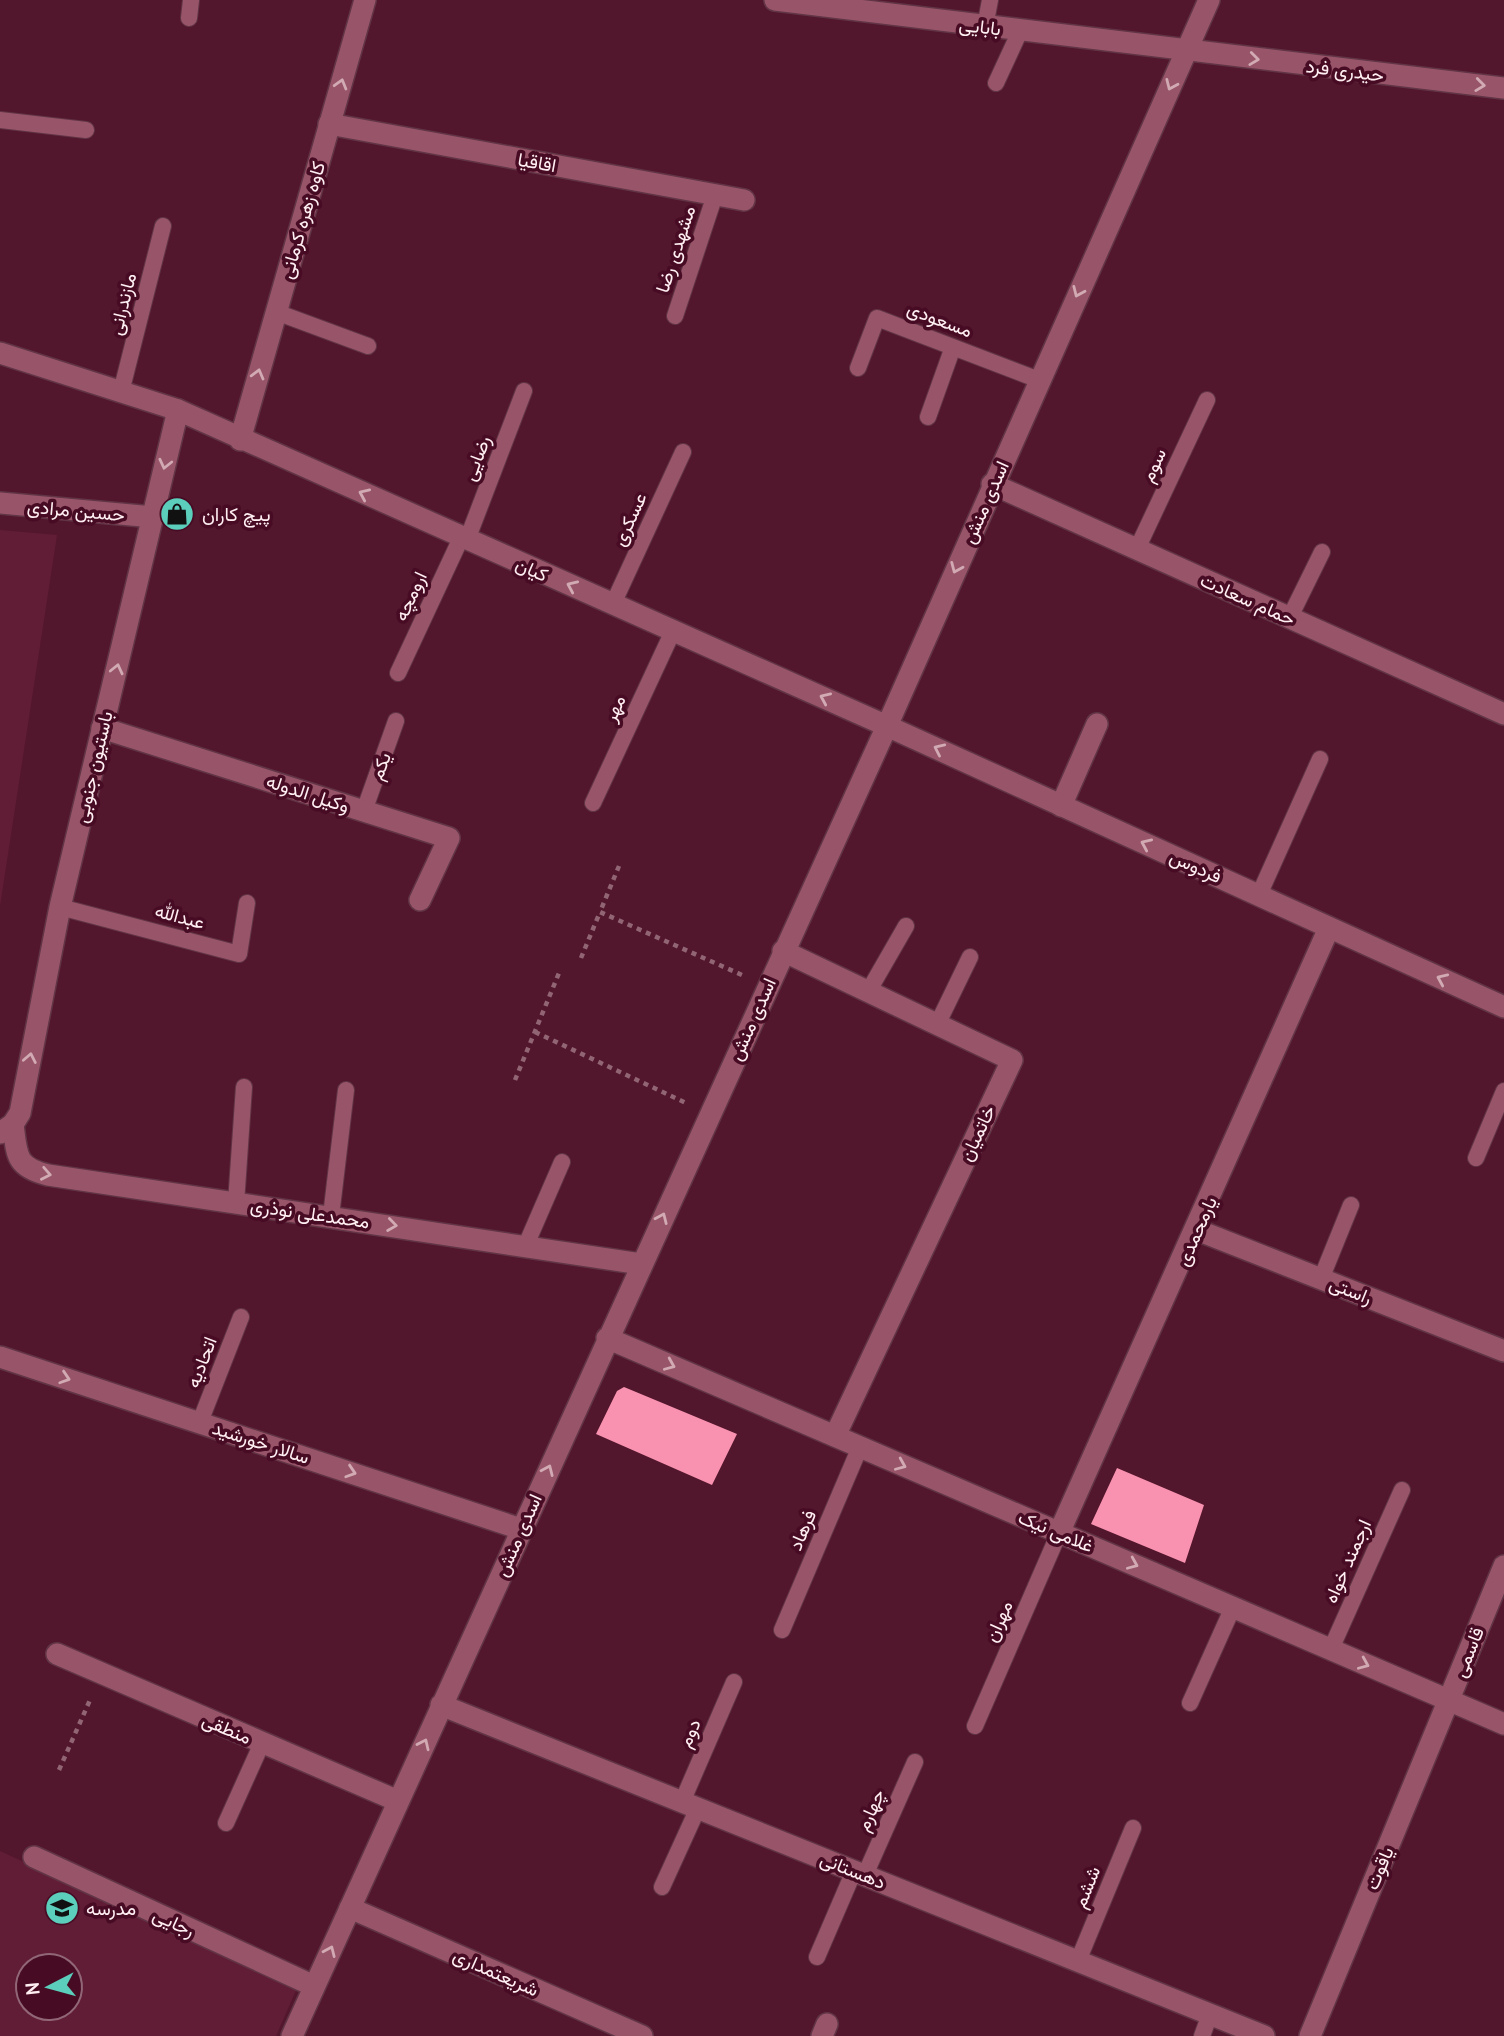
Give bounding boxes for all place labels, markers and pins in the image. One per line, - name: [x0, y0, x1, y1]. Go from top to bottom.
- shop icon: پیچ کاران: [158, 495, 196, 533]
- place label: پیچ کاران: [202, 502, 271, 528]
- school or university icon: مدرسه: [43, 1889, 81, 1927]
- place label: مدرسه: [86, 1896, 136, 1920]

